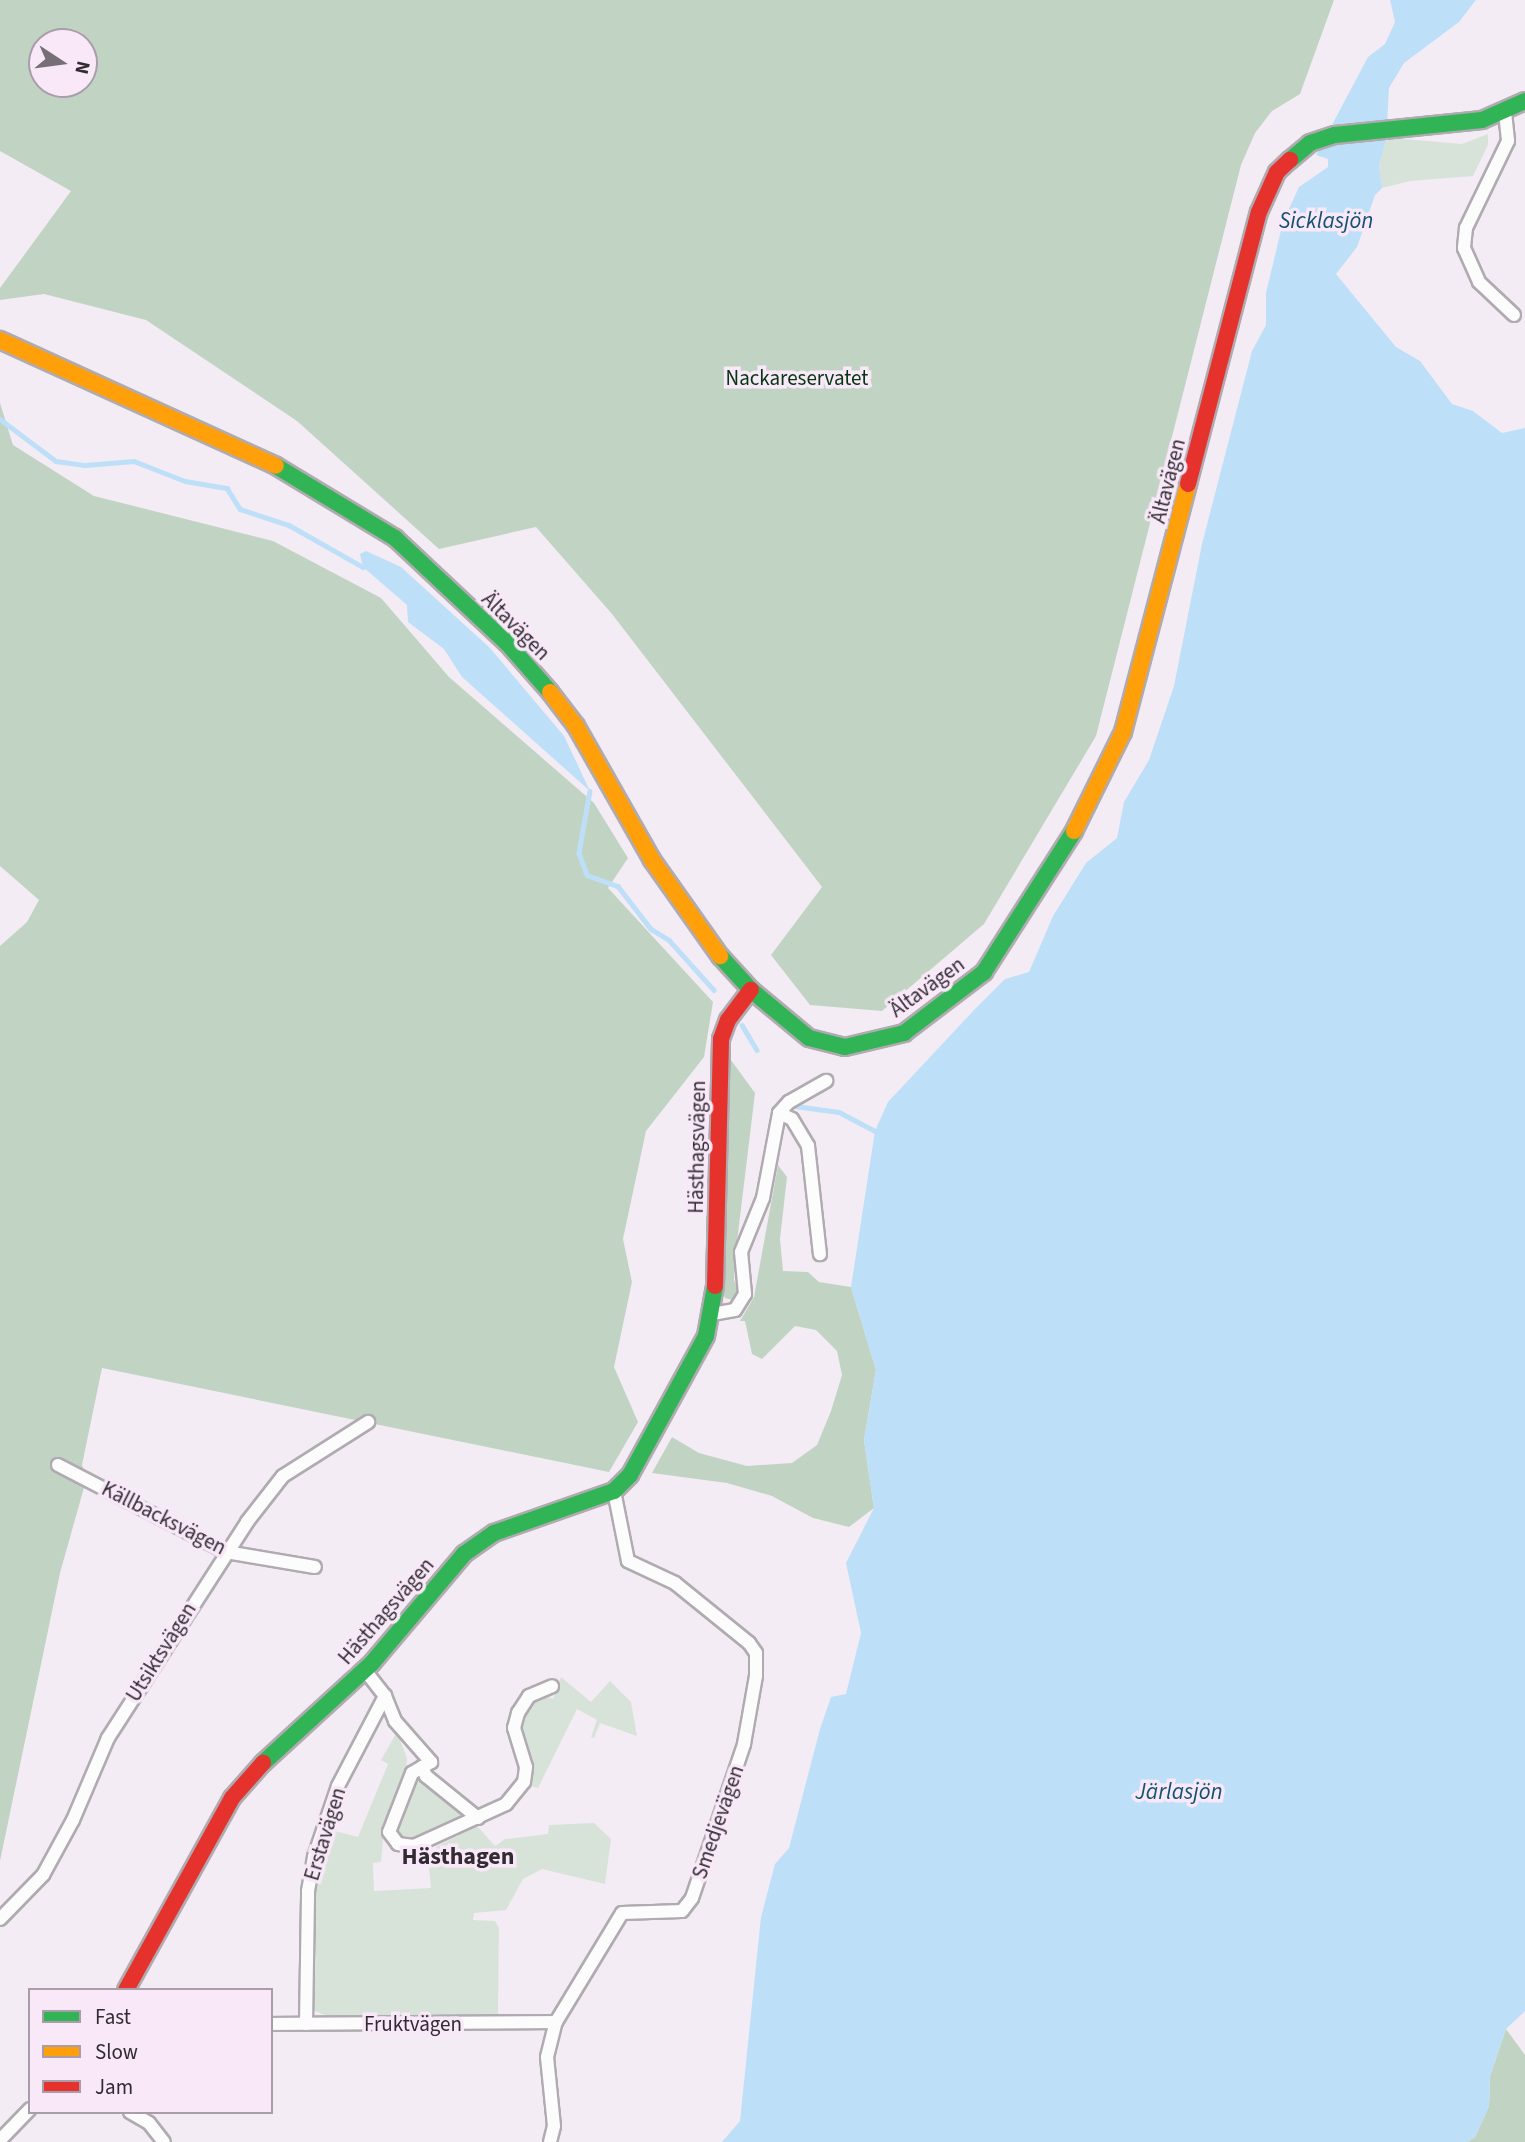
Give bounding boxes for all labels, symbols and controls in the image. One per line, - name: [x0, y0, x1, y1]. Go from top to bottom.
- north arrow: [28, 28, 98, 98]
- text: N: [67, 58, 97, 77]
- water label: Sicklasjön: [1279, 207, 1373, 235]
- park label: Nackareservatet: [726, 365, 868, 391]
- street label: Ältavägen: [1145, 436, 1191, 526]
- street label: Ältavägen: [477, 587, 555, 665]
- street label: Ältavägen: [885, 951, 969, 1023]
- street label: Hästhagsvägen: [683, 1080, 711, 1214]
- street label: Källbacksvägen: [98, 1476, 230, 1560]
- street label: Hästhagsvägen: [333, 1552, 439, 1670]
- street label: Utsiktsvägen: [121, 1598, 201, 1706]
- street label: Smedjevägen: [687, 1762, 749, 1882]
- water label: Järlasjön: [1135, 1778, 1223, 1806]
- street label: Erstavägen: [299, 1784, 351, 1884]
- district label: Hästhagen: [401, 1843, 515, 1871]
- legend: [28, 1988, 273, 2114]
- text: Fast: [95, 2002, 131, 2032]
- street label: Fruktvägen: [364, 2011, 462, 2037]
- text: Slow: [95, 2037, 138, 2067]
- text: Jam: [95, 2072, 133, 2102]

